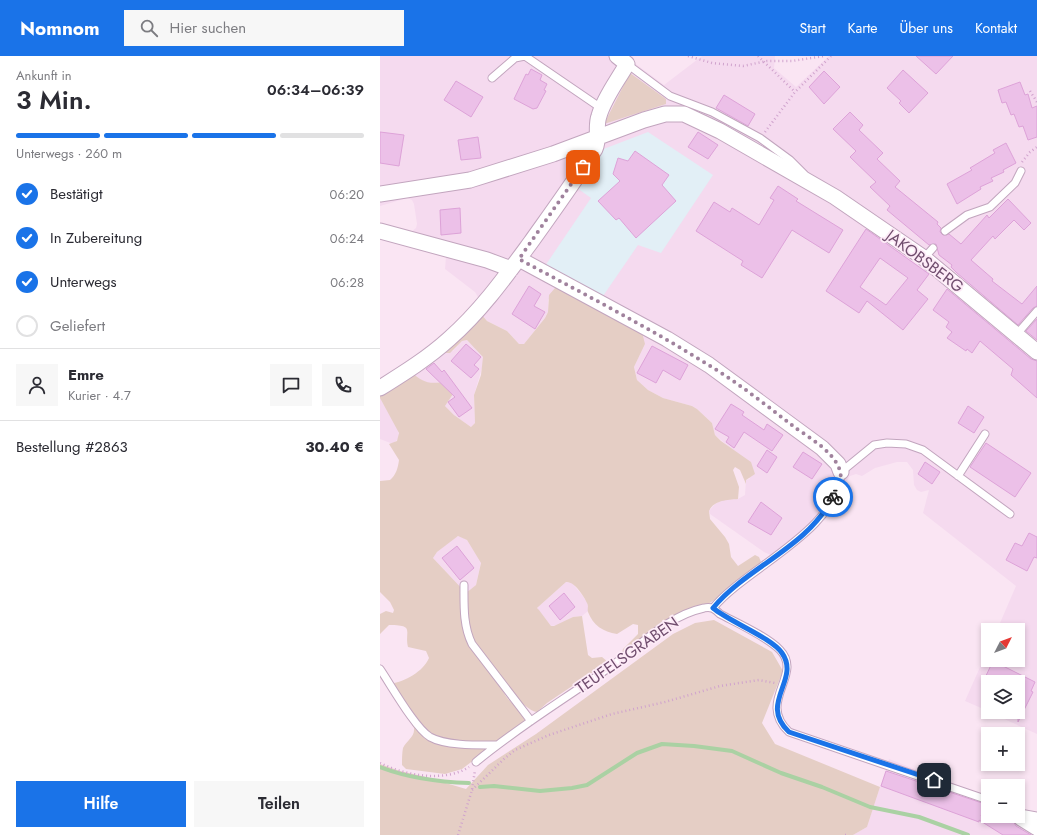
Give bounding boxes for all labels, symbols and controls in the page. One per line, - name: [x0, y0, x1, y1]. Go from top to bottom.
- search box: [124, 10, 404, 46]
- text: Nomnom: [20, 15, 100, 42]
- icon: search: [138, 17, 160, 39]
- text: Hier suchen: [170, 17, 246, 39]
- text: Start: [800, 18, 826, 38]
- text: Karte: [848, 18, 878, 38]
- text: Über uns: [900, 18, 953, 38]
- text: Kontakt: [975, 18, 1017, 38]
- text: Ankunft in: [16, 66, 72, 85]
- text: 06:34–06:39: [267, 79, 364, 101]
- text: 3 Min.: [16, 81, 92, 119]
- text: Unterwegs · 260 m: [16, 144, 122, 163]
- pin: [566, 150, 600, 184]
- icon: bag: [572, 156, 594, 178]
- icon: check: [16, 183, 38, 205]
- text: Bestätigt: [50, 183, 103, 205]
- text: 06:20: [330, 185, 364, 204]
- street label: JAKOBSBERG: [880, 223, 969, 298]
- icon: check: [16, 227, 38, 249]
- text: In Zubereitung: [50, 227, 142, 249]
- text: 06:24: [330, 229, 364, 248]
- icon: check: [16, 271, 38, 293]
- text: Unterwegs: [50, 271, 116, 293]
- text: 06:28: [330, 273, 364, 292]
- text: Geliefert: [50, 315, 105, 337]
- button: person: [16, 364, 58, 406]
- text: Emre: [68, 364, 104, 386]
- button: chat: [270, 364, 312, 406]
- button: phone: [322, 364, 364, 406]
- text: Kurier · 4.7: [68, 386, 131, 405]
- text: Bestellung #2863: [16, 436, 128, 458]
- text: 30.40 €: [305, 436, 364, 458]
- courier: [813, 477, 853, 517]
- icon: bike: [822, 486, 844, 508]
- street label: TEUFELSGRABEN: [571, 611, 683, 699]
- north arrow: [981, 623, 1025, 667]
- map controls: [981, 623, 1025, 823]
- button: layers: [981, 675, 1025, 719]
- button: +: [981, 727, 1025, 771]
- pin: [917, 763, 951, 797]
- icon: home: [923, 769, 945, 791]
- button: −: [981, 779, 1025, 823]
- button: Hilfe: [16, 781, 186, 827]
- button: Teilen: [194, 781, 364, 827]

